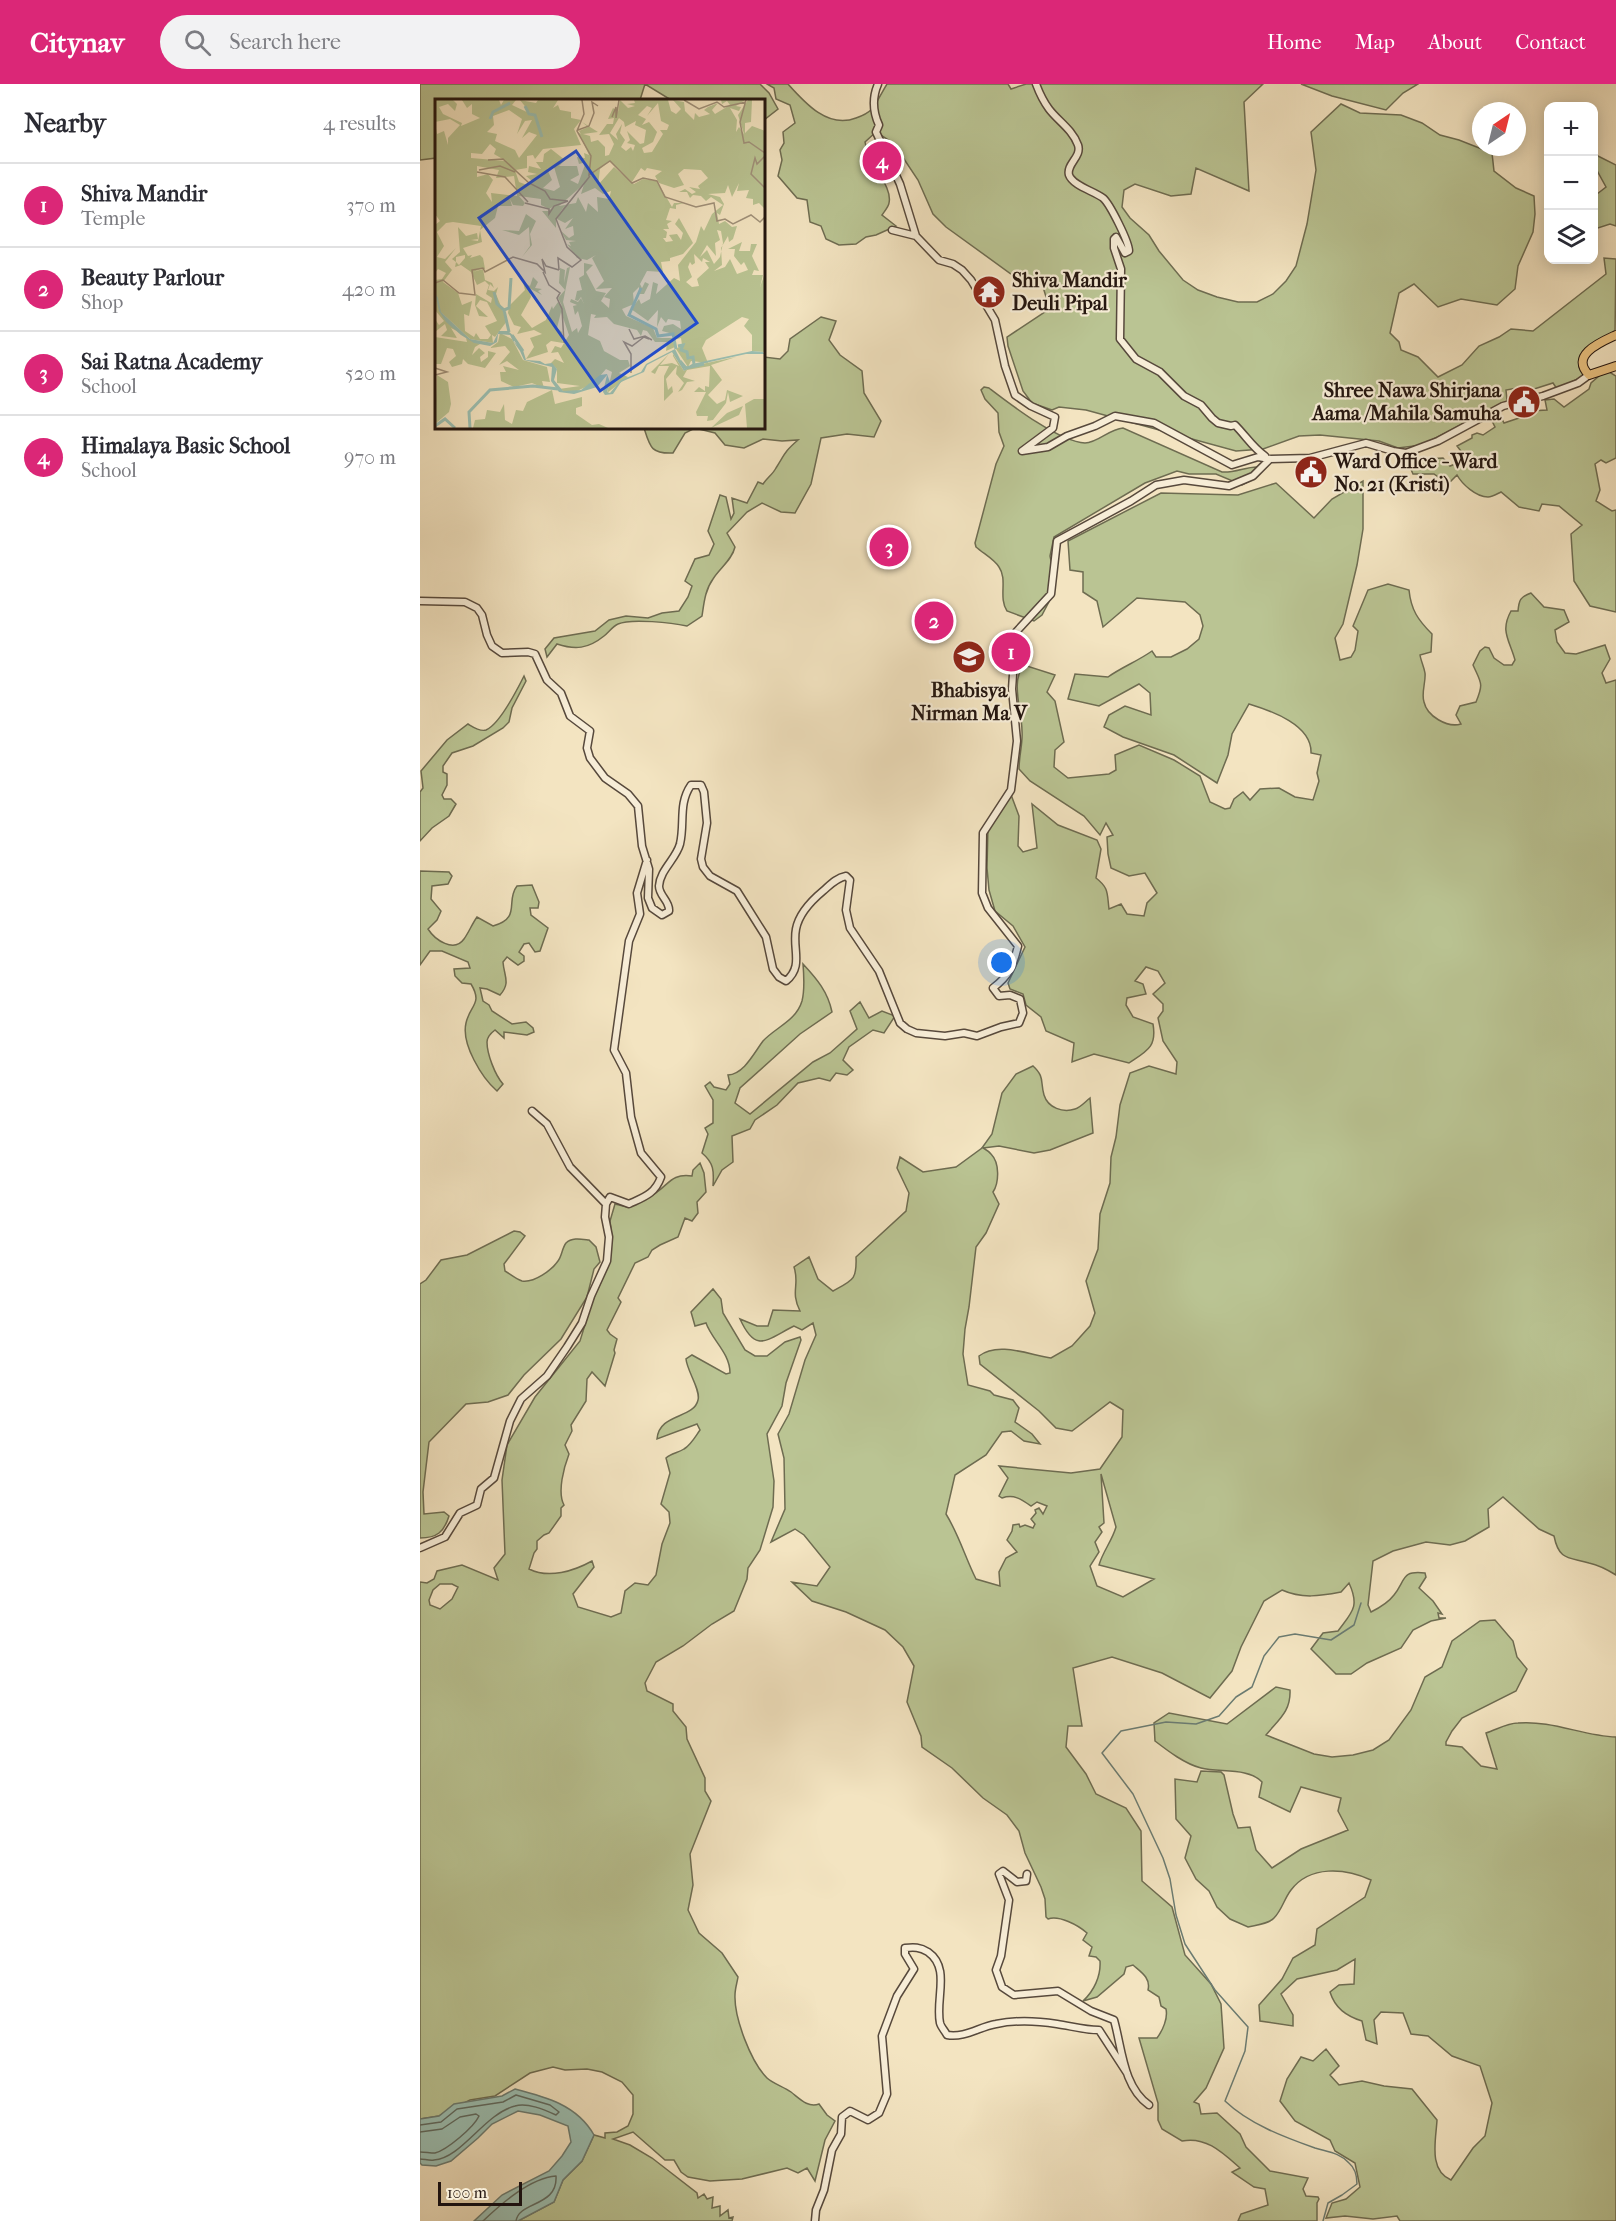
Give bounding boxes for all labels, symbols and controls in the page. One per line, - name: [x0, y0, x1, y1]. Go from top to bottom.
- search box: [160, 15, 580, 69]
- text: Citynav: [30, 26, 124, 59]
- icon: search: [181, 26, 214, 59]
- text: Search here: [229, 29, 341, 55]
- text: Home: [1267, 30, 1322, 54]
- text: Map: [1355, 30, 1395, 54]
- text: About: [1428, 30, 1482, 54]
- text: Contact: [1515, 30, 1586, 54]
- inset map: [435, 99, 765, 429]
- north arrow: [1472, 102, 1526, 156]
- map controls: [1544, 102, 1598, 264]
- button: +: [1544, 102, 1598, 156]
- text: Nearby: [24, 108, 106, 139]
- text: 4 results: [323, 112, 396, 135]
- pin: 4: [862, 138, 902, 184]
- button: −: [1544, 156, 1598, 210]
- text: Shiva Mandir: [81, 181, 207, 207]
- text: 1: [40, 194, 47, 217]
- text: 370 m: [346, 194, 396, 217]
- text: Temple: [81, 207, 145, 230]
- button: layers: [1544, 210, 1598, 264]
- text: Beauty Parlour: [81, 265, 224, 291]
- place label: Shiva Mandir Deuli Pipal: [1012, 269, 1127, 315]
- temple icon: Shiva Mandir Deuli Pipal: [971, 274, 1007, 310]
- text: 2: [38, 278, 49, 301]
- text: 420 m: [342, 278, 396, 301]
- text: Shop: [81, 291, 123, 314]
- text: Sai Ratna Academy: [81, 349, 262, 375]
- text: 3: [39, 362, 48, 385]
- text: 520 m: [345, 362, 396, 385]
- text: School: [81, 375, 137, 398]
- place label: Shree Nawa Shirjana Aama /Mahila Samuha: [1310, 379, 1502, 425]
- public building icon: Shree Nawa Shirjana Aama /Mahila Samuha: [1506, 384, 1542, 420]
- text: Himalaya Basic School: [81, 433, 290, 459]
- text: 4: [38, 446, 49, 469]
- text: 970 m: [344, 446, 396, 469]
- place label: Ward Office - Ward No. 21 (Kristi): [1333, 450, 1499, 496]
- public building icon: Ward Office - Ward No. 21 (Kristi): [1293, 454, 1329, 490]
- text: School: [81, 459, 137, 482]
- pin: 3: [870, 524, 908, 570]
- pin: 2: [914, 598, 954, 644]
- pin: 1: [992, 630, 1030, 674]
- school or university icon: Bhabisya Nirman Ma V: [951, 639, 987, 675]
- place label: Bhabisya Nirman Ma V: [911, 679, 1028, 725]
- your location: [987, 948, 1016, 977]
- scale bar: [438, 2179, 522, 2206]
- text: 100 m: [447, 2183, 487, 2202]

